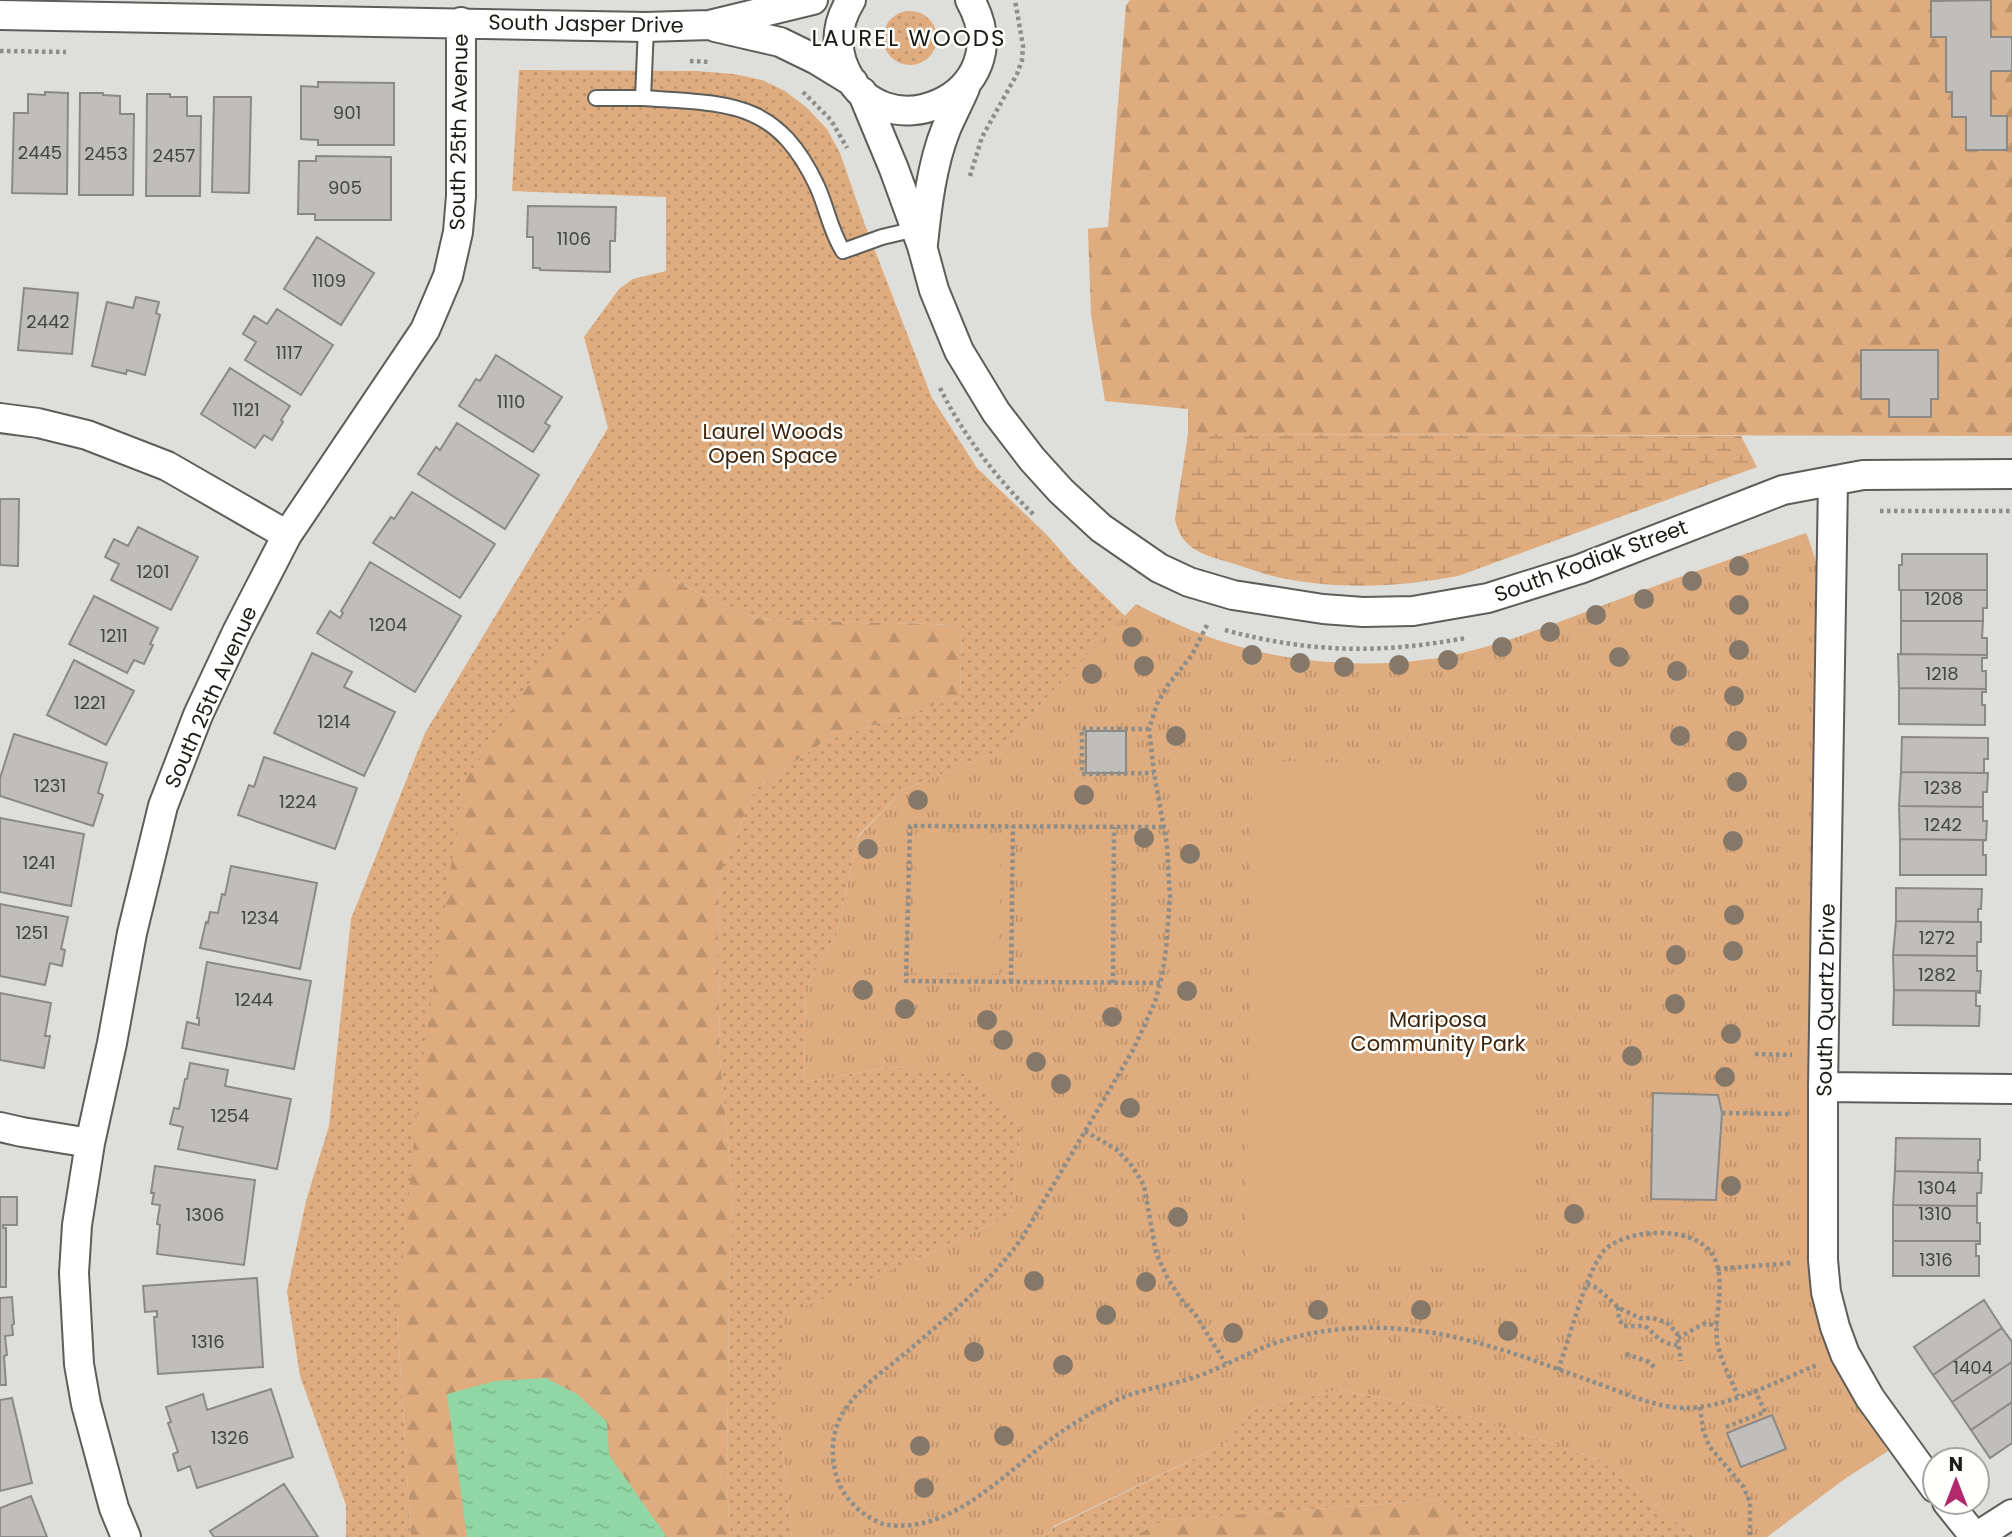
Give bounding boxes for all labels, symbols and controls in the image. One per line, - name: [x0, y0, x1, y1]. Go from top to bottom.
- street label: South Jasper Drive: [488, 7, 684, 40]
- district label: LAUREL WOODS: [811, 22, 1007, 54]
- street label: South 25th Avenue: [442, 33, 475, 231]
- house number: 901: [333, 100, 361, 125]
- house number: 2445: [18, 140, 62, 165]
- house number: 2453: [84, 141, 128, 166]
- house number: 2457: [153, 143, 196, 168]
- house number: 905: [328, 175, 362, 200]
- house number: 1106: [557, 226, 591, 251]
- house number: 1109: [312, 268, 346, 293]
- house number: 2442: [26, 309, 70, 334]
- house number: 1117: [275, 340, 303, 365]
- house number: 1110: [497, 389, 525, 414]
- house number: 1121: [232, 397, 260, 422]
- park label: Laurel Woods Open Space: [703, 417, 843, 470]
- street label: South Kodiak Street: [1490, 512, 1691, 609]
- house number: 1201: [136, 559, 170, 584]
- house number: 1208: [1925, 586, 1963, 611]
- street label: South 25th Avenue: [157, 601, 264, 793]
- house number: 1204: [369, 612, 407, 637]
- house number: 1211: [100, 623, 128, 648]
- house number: 1218: [1925, 661, 1959, 686]
- house number: 1221: [74, 690, 106, 715]
- house number: 1214: [317, 709, 351, 734]
- house number: 1231: [34, 773, 66, 798]
- house number: 1238: [1924, 775, 1962, 800]
- house number: 1224: [279, 789, 317, 814]
- house number: 1242: [1924, 812, 1962, 837]
- house number: 1241: [22, 850, 56, 875]
- street label: South Quartz Drive: [1809, 903, 1842, 1097]
- house number: 1234: [241, 905, 279, 930]
- house number: 1251: [15, 920, 49, 945]
- house number: 1272: [1919, 925, 1955, 950]
- house number: 1282: [1918, 962, 1956, 987]
- house number: 1244: [235, 987, 273, 1012]
- park label: Mariposa Community Park: [1350, 1005, 1526, 1058]
- house number: 1254: [211, 1103, 249, 1128]
- house number: 1304: [1918, 1175, 1957, 1200]
- house number: 1310: [1918, 1201, 1952, 1226]
- house number: 1306: [185, 1202, 225, 1227]
- house number: 1316: [1919, 1247, 1953, 1272]
- house number: 1316: [191, 1329, 225, 1354]
- house number: 1404: [1953, 1355, 1993, 1380]
- house number: 1326: [211, 1425, 249, 1450]
- north arrow: [1921, 1446, 1991, 1516]
- text: N: [1949, 1451, 1963, 1478]

